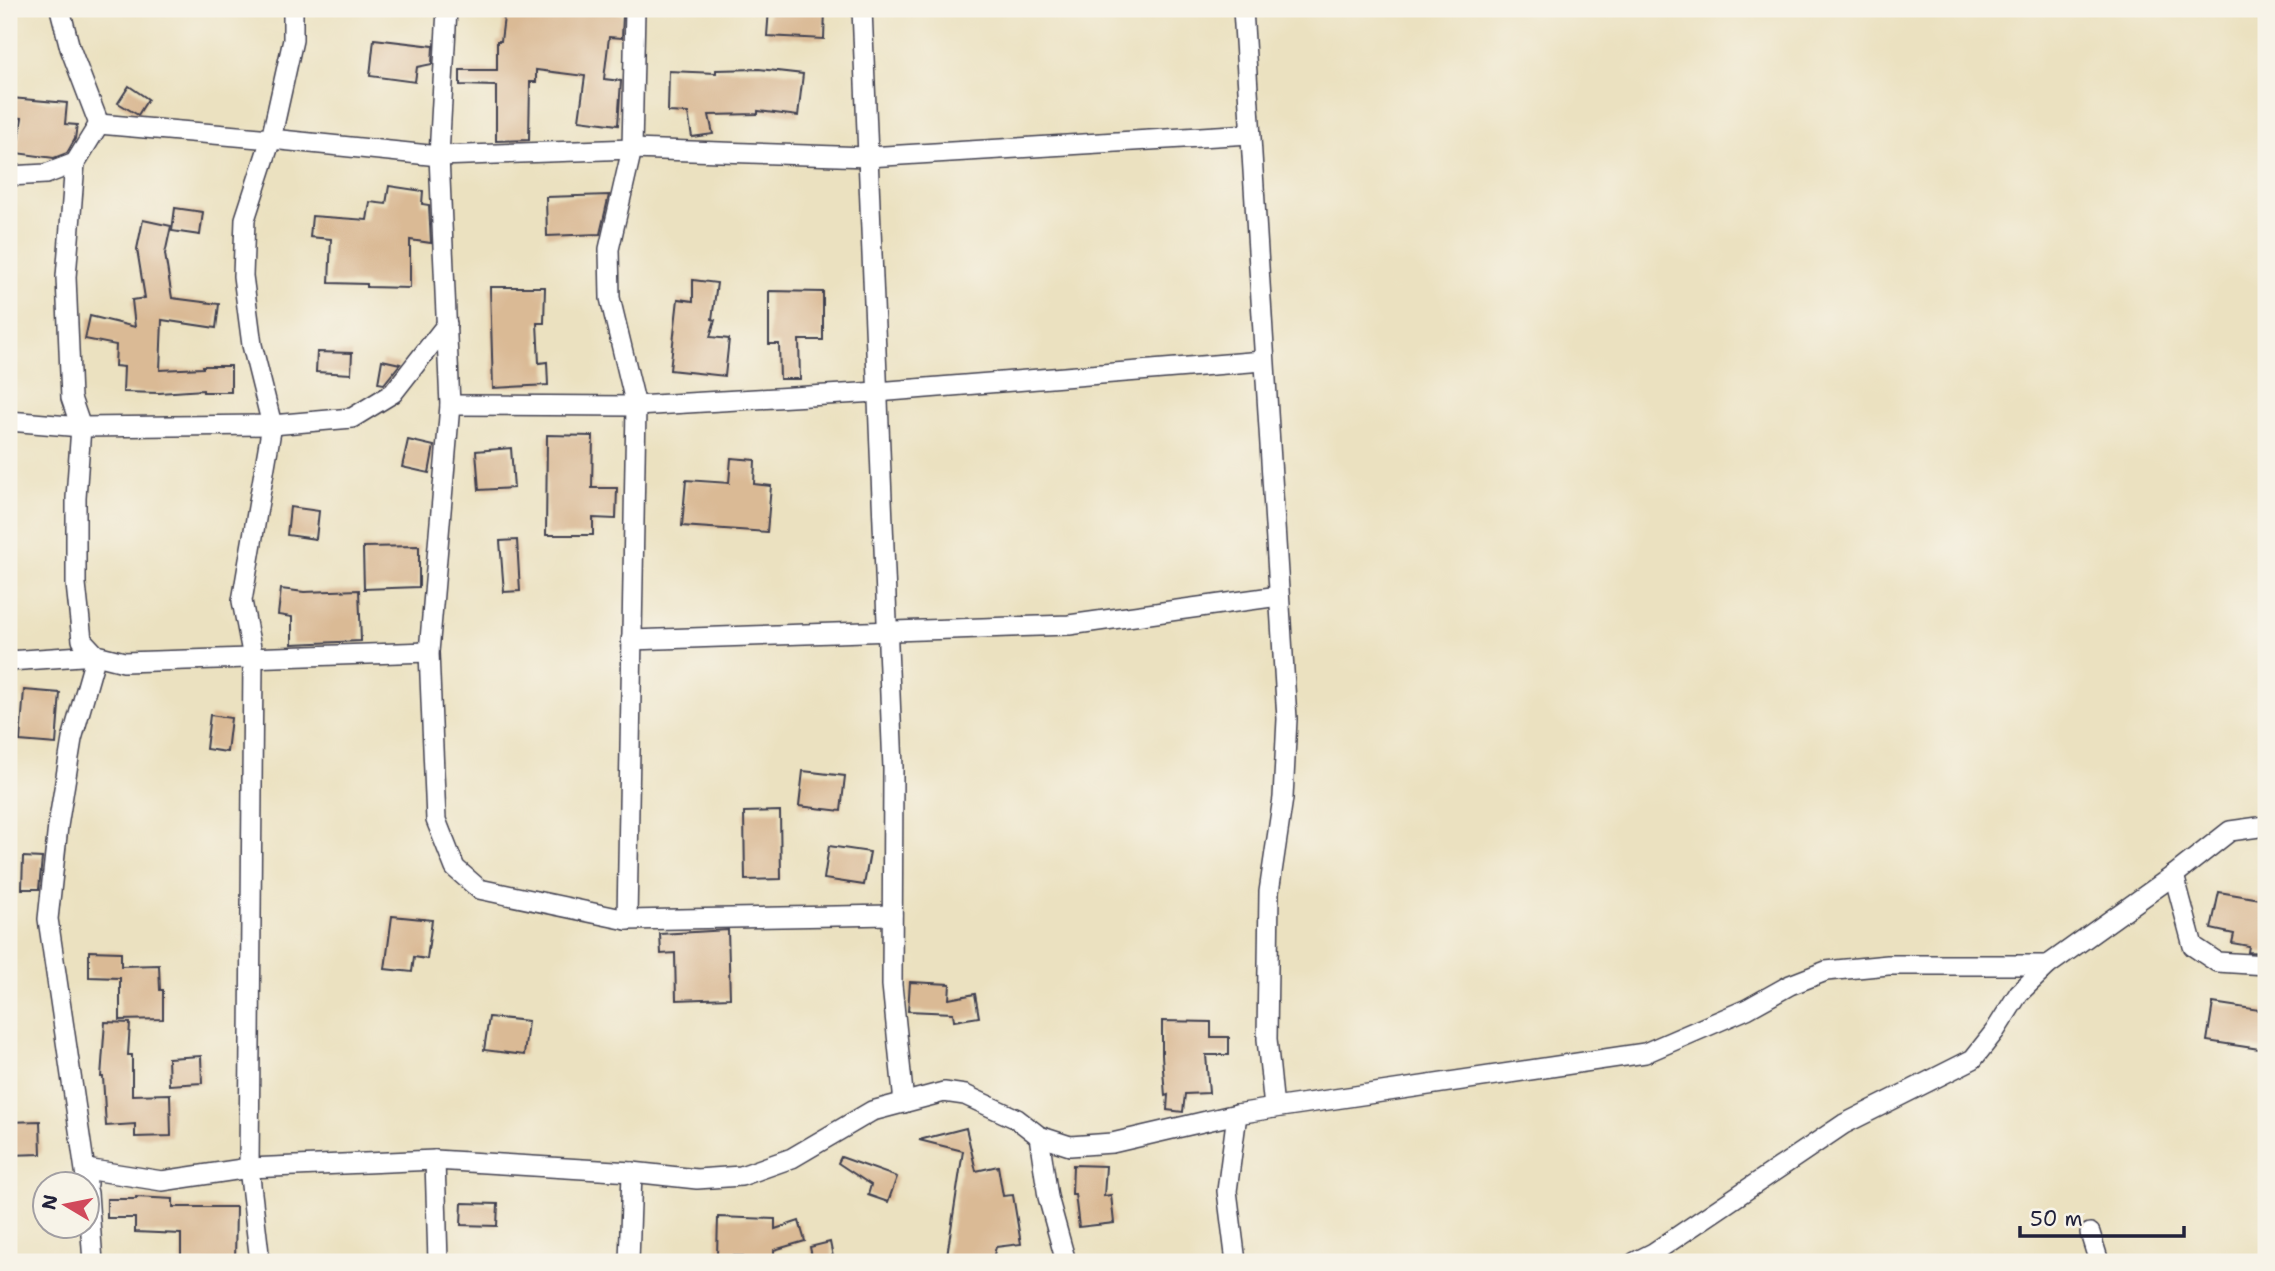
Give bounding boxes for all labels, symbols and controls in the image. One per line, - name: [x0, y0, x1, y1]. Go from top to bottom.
- north arrow: [32, 1170, 102, 1240]
- text: N: [36, 1193, 63, 1212]
- scale bar: [2020, 1194, 2184, 1238]
- text: 50 m: [2030, 1205, 2083, 1233]

